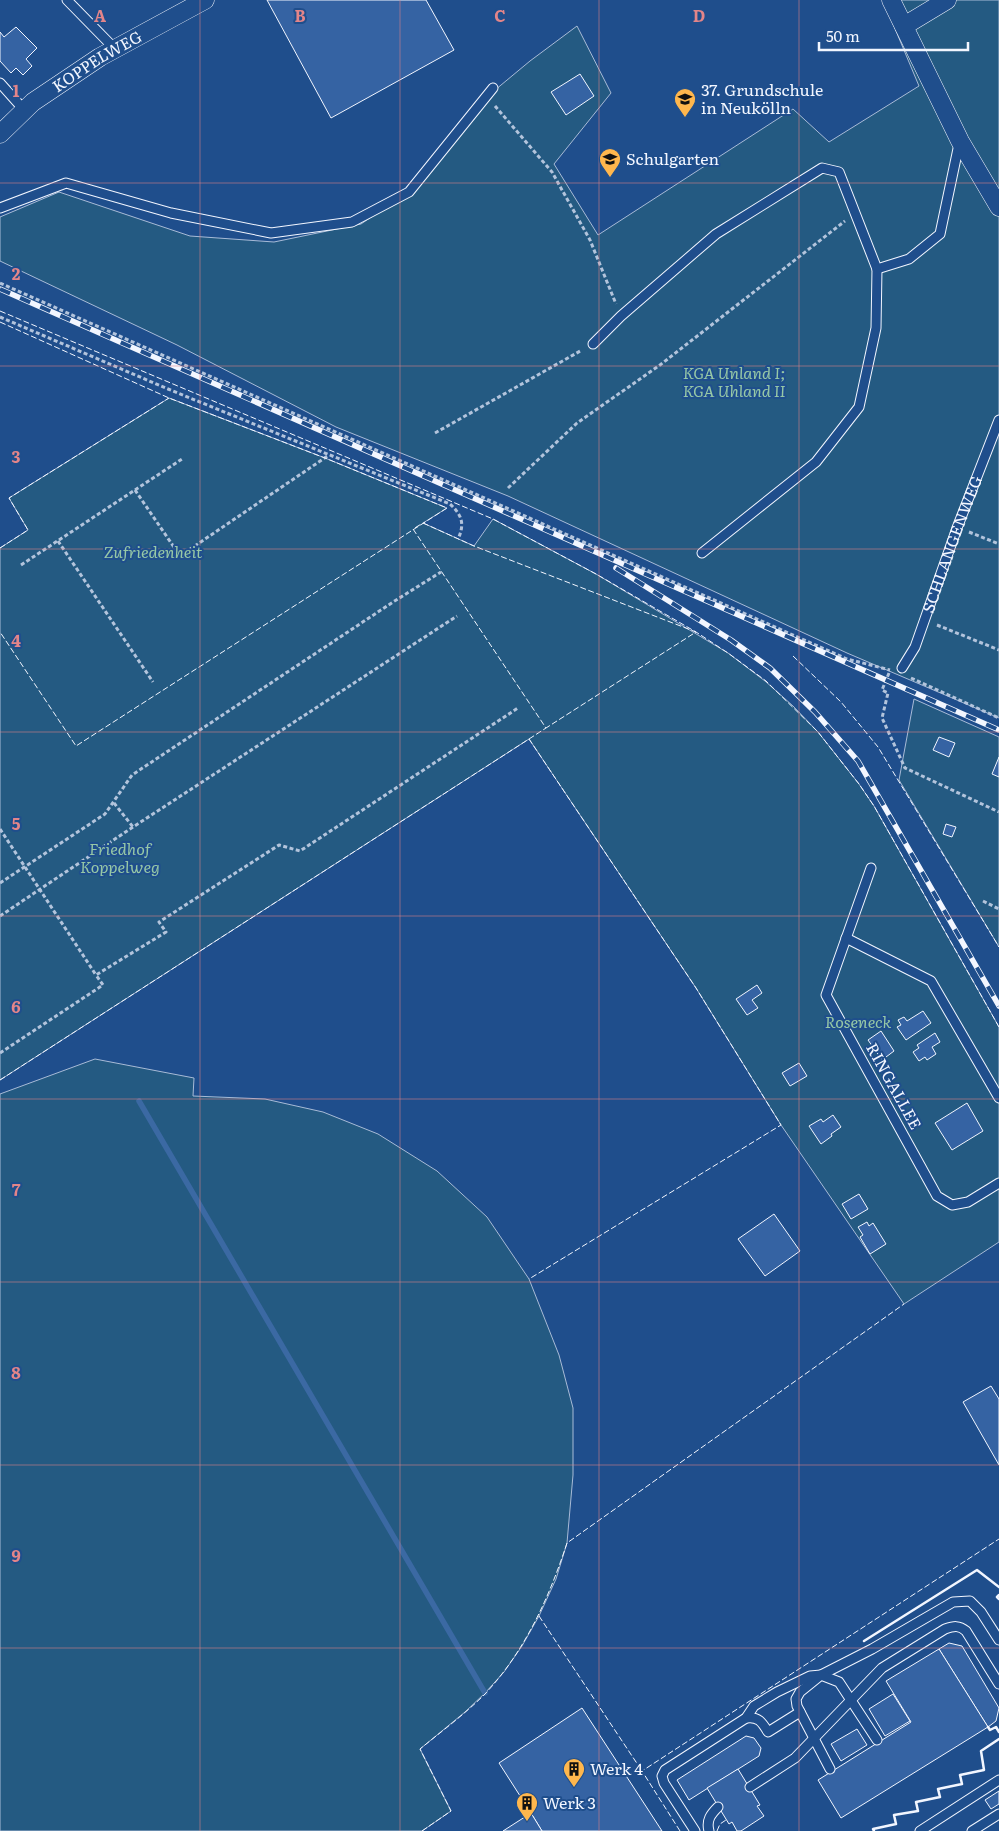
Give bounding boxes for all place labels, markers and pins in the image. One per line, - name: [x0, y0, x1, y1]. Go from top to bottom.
- place label: 37. Grundschule in Neukölln: [701, 77, 823, 119]
- school or university icon: 37. Grundschule in Neukölln: [673, 87, 697, 118]
- place label: Schulgarten: [626, 146, 719, 170]
- school or university icon: Schulgarten: [598, 147, 622, 178]
- place label: Werk 4: [590, 1756, 643, 1780]
- building icon: Werk 4: [562, 1757, 586, 1788]
- place label: Werk 3: [543, 1790, 596, 1814]
- building icon: Werk 3: [515, 1791, 539, 1822]

